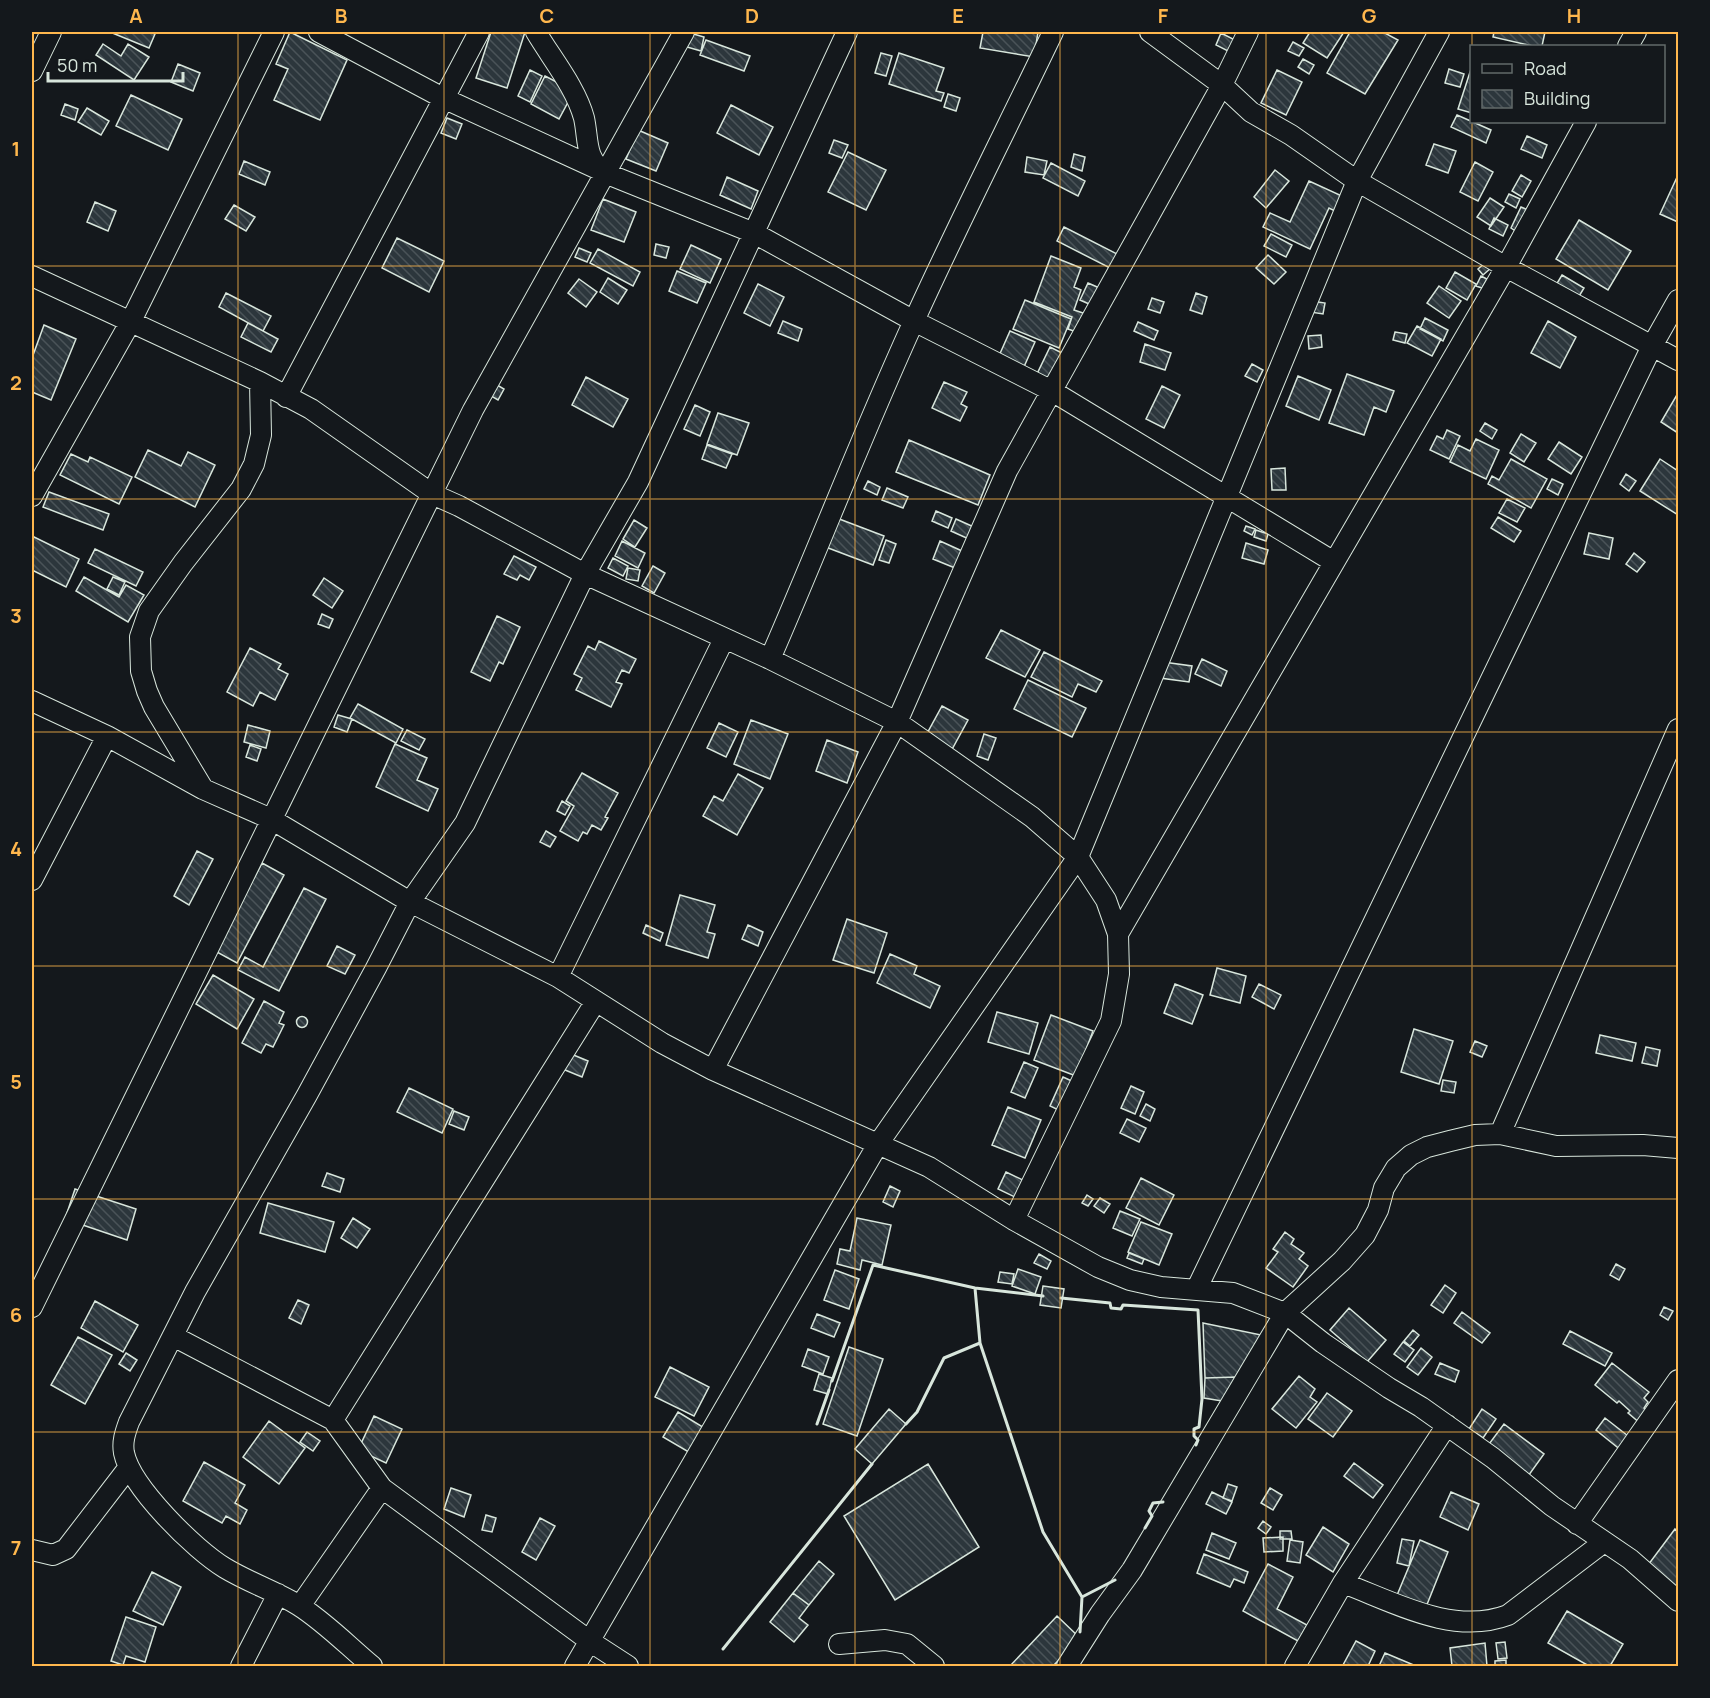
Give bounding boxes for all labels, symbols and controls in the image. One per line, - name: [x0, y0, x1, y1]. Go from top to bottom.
- text: A: [129, 2, 143, 29]
- text: B: [335, 2, 348, 29]
- text: C: [540, 2, 554, 29]
- text: D: [745, 2, 759, 29]
- text: E: [952, 2, 964, 29]
- text: F: [1158, 2, 1169, 29]
- text: G: [1362, 2, 1377, 29]
- text: H: [1567, 2, 1581, 29]
- scale bar: [48, 45, 183, 83]
- legend: [1470, 45, 1665, 123]
- text: 50 m: [57, 53, 97, 77]
- text: Road: [1524, 56, 1567, 80]
- text: Building: [1524, 86, 1590, 110]
- text: 1: [12, 135, 20, 162]
- text: 2: [10, 369, 22, 396]
- text: 3: [10, 602, 22, 629]
- text: 4: [10, 835, 22, 862]
- text: 5: [10, 1068, 22, 1095]
- text: 6: [10, 1301, 22, 1328]
- text: 7: [11, 1534, 21, 1561]

